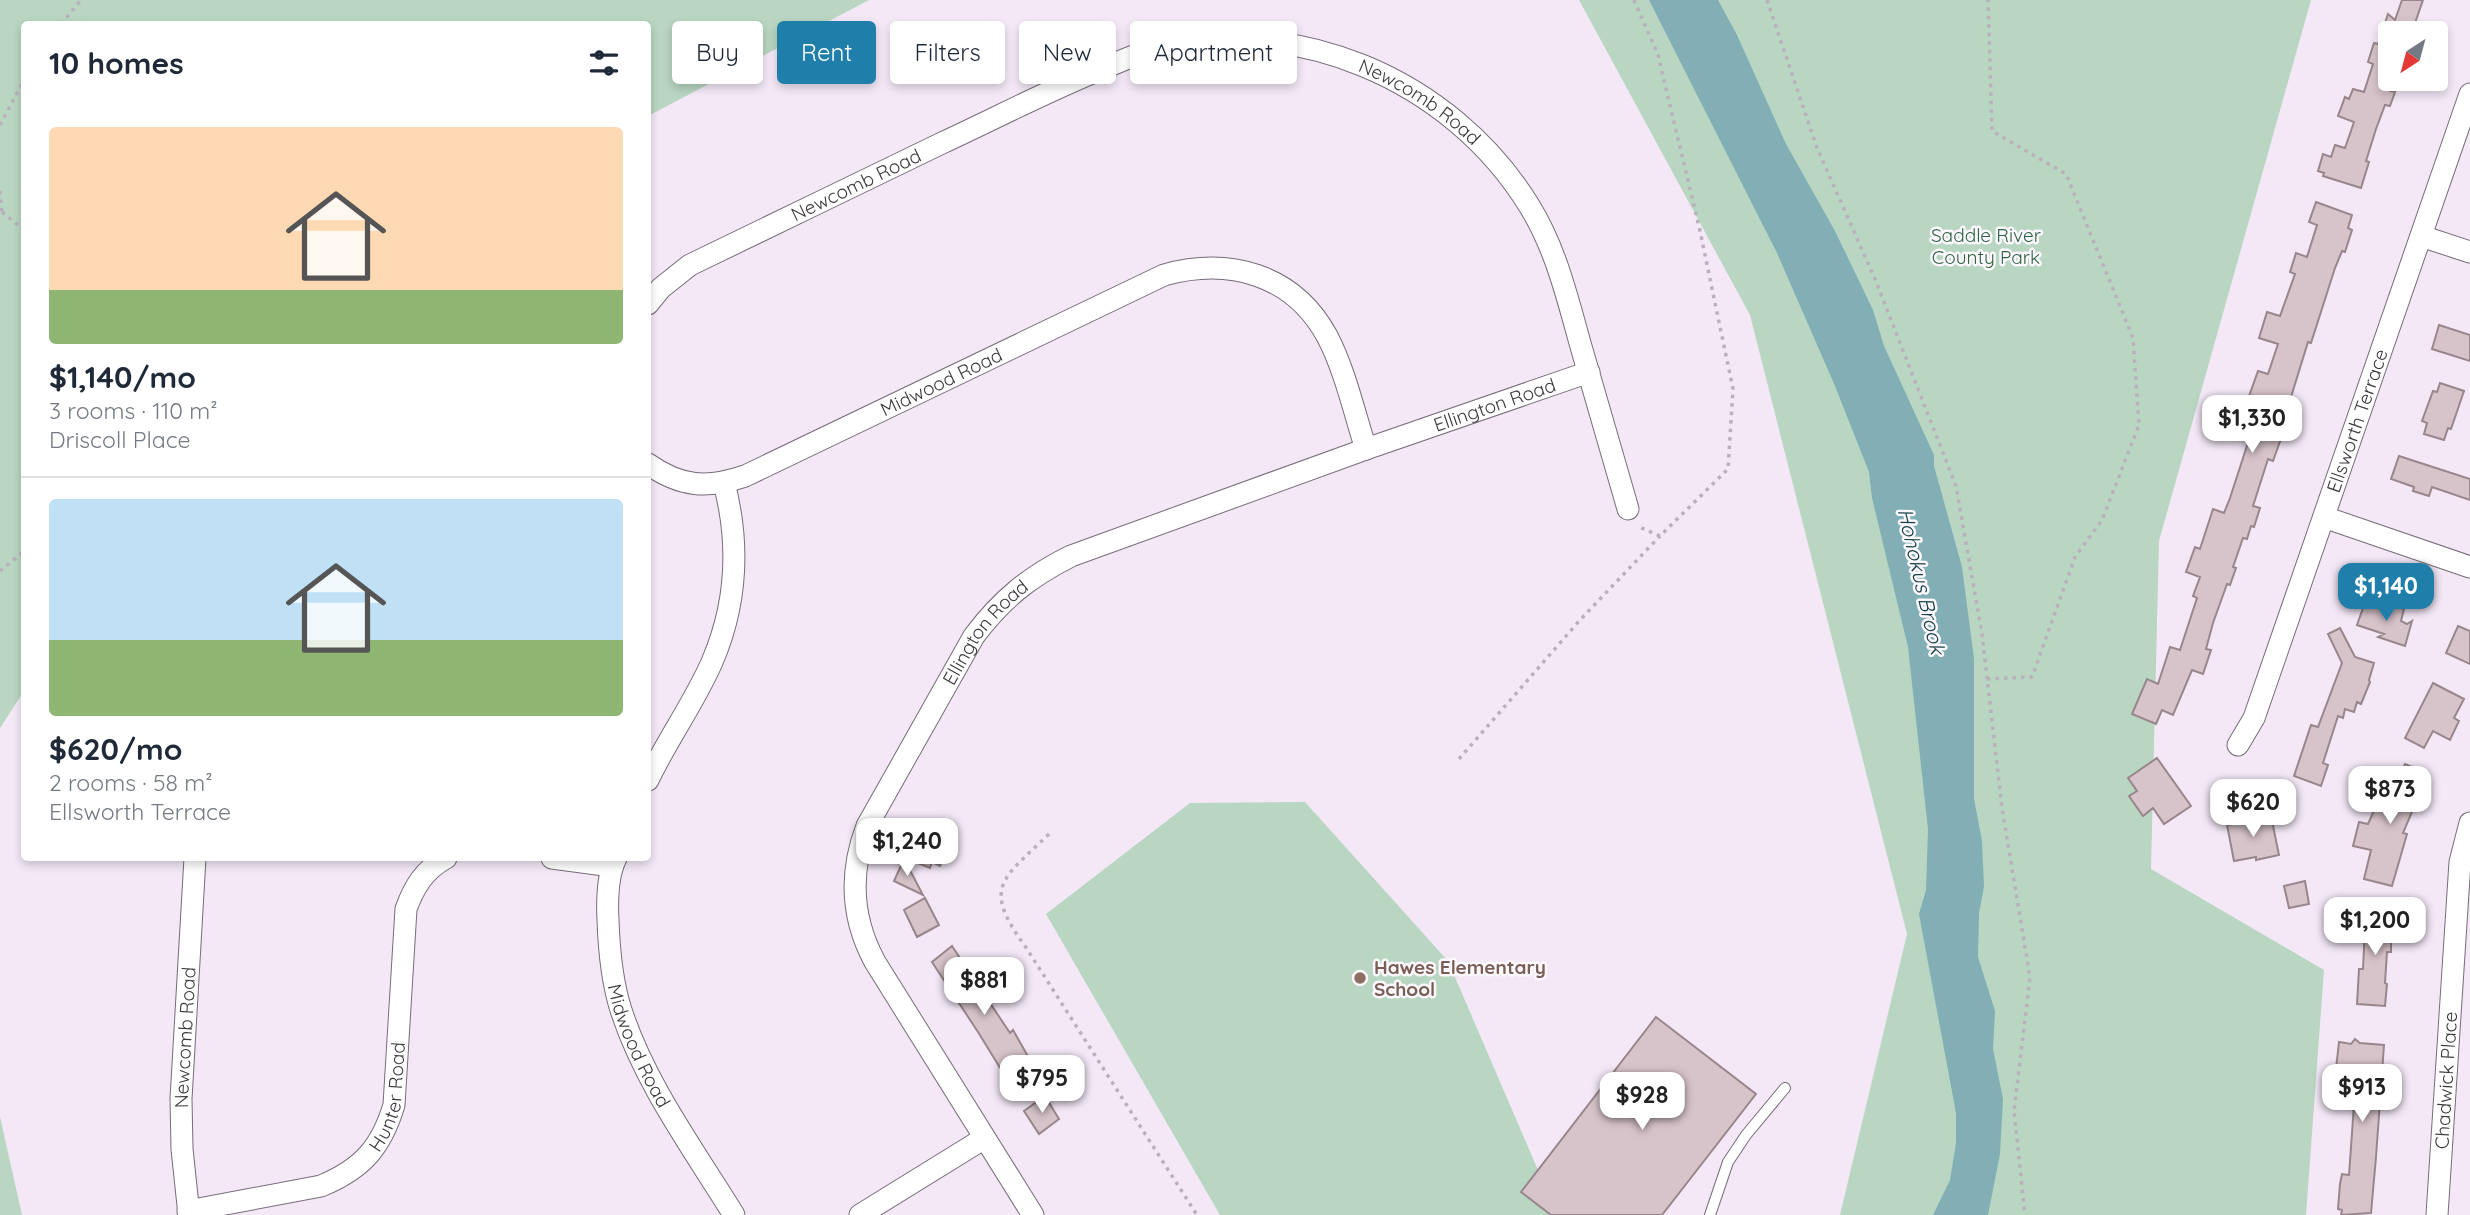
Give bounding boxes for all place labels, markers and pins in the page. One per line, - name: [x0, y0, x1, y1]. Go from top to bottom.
- pin: $1,330: [2195, 396, 2309, 455]
- pin: $1,140: [2329, 564, 2443, 623]
- pin: $873: [2349, 766, 2431, 826]
- pin: $620: [2212, 780, 2294, 839]
- pin: $1,240: [850, 818, 964, 878]
- pin: $1,200: [2318, 898, 2432, 957]
- place label: Hawes Elementary School: [1374, 955, 1546, 1001]
- pin: $881: [943, 958, 1025, 1017]
- marker: Hawes Elementary School: [1352, 970, 1368, 986]
- pin: $795: [1001, 1056, 1083, 1115]
- pin: $913: [2321, 1064, 2403, 1124]
- pin: $928: [1601, 1072, 1683, 1132]

